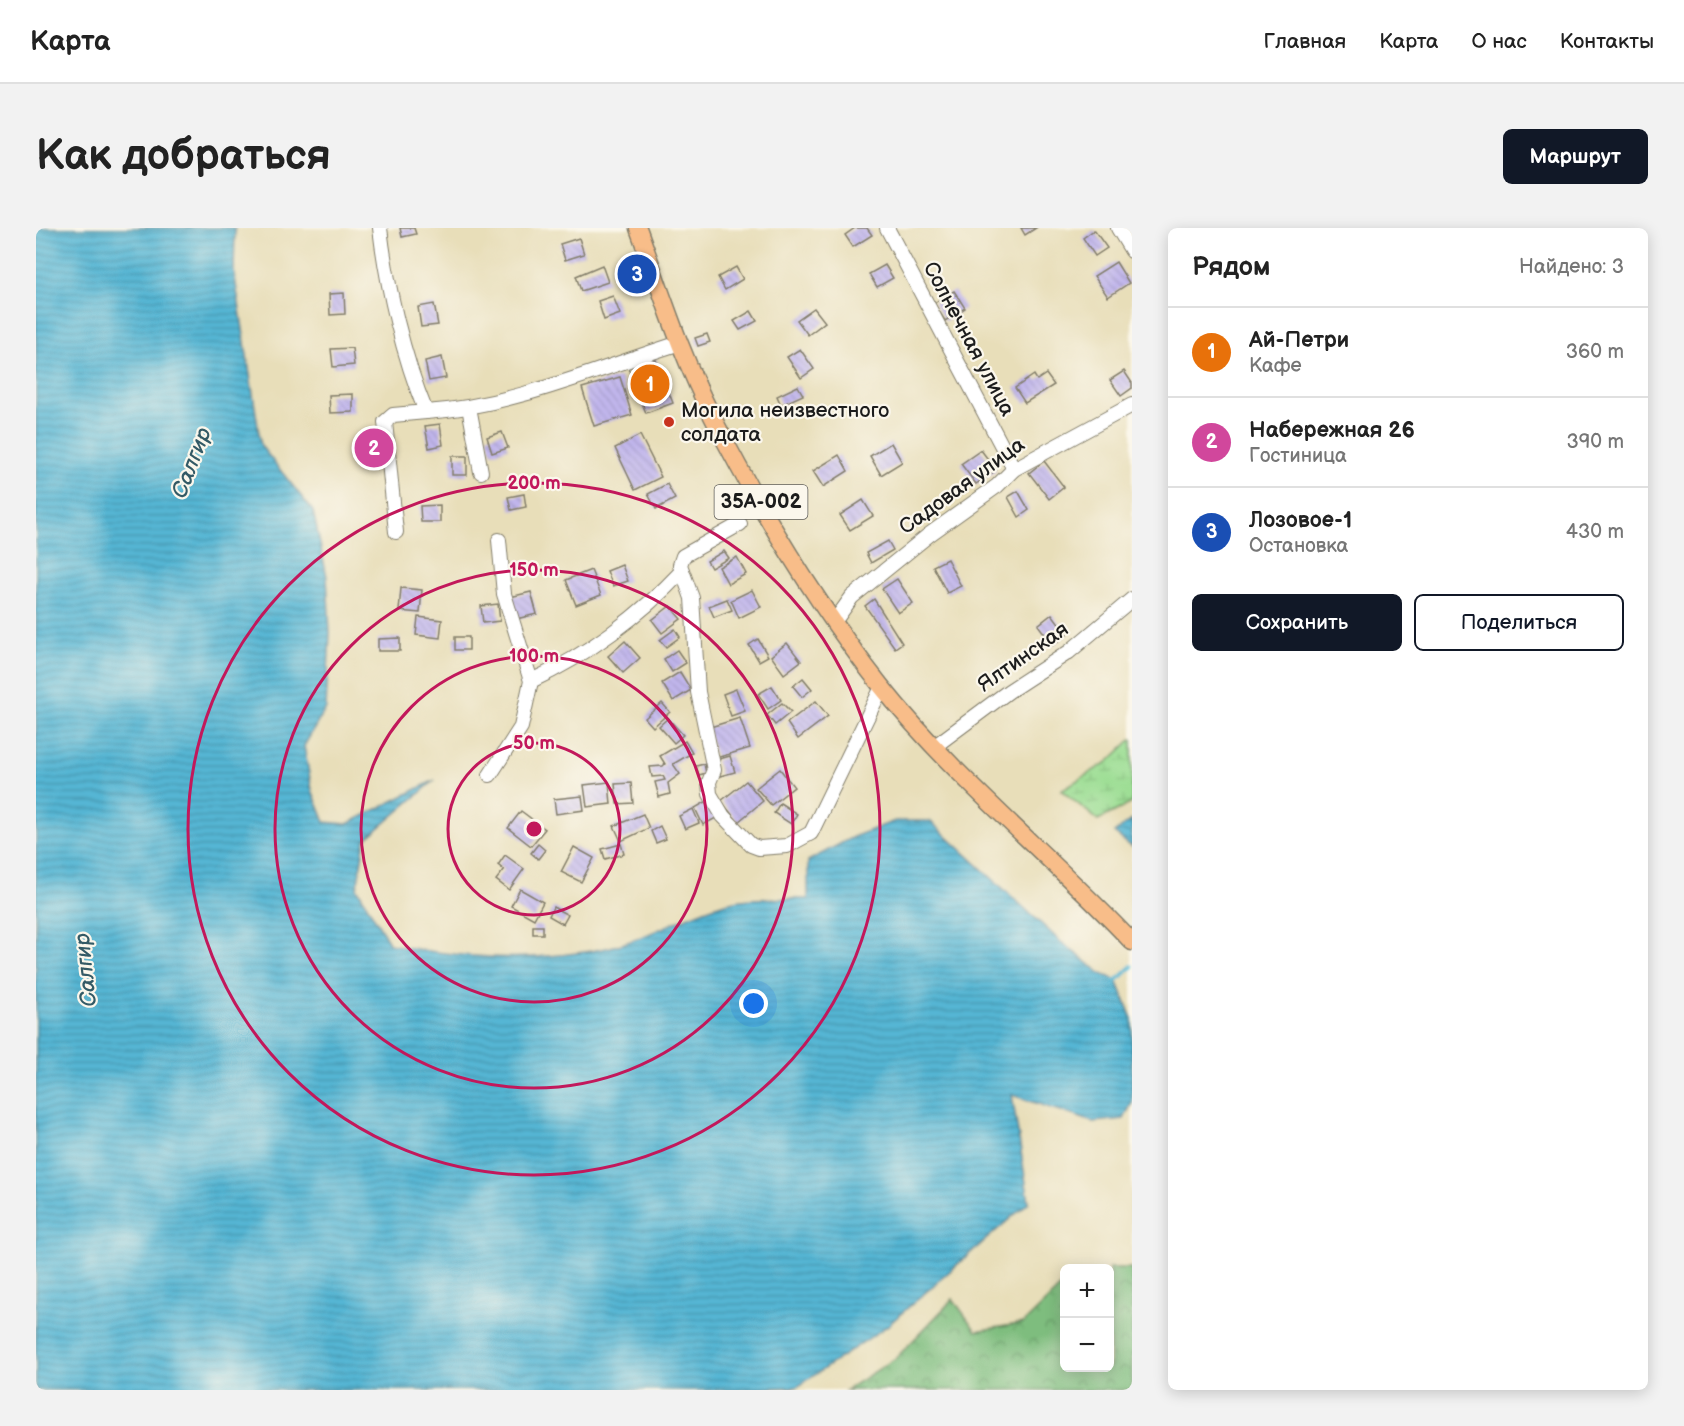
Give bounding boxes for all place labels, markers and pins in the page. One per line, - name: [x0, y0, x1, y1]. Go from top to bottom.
- pin: 3: [618, 252, 656, 296]
- pin: 1: [630, 362, 670, 406]
- place label: Могила неизвестного солдата: [681, 398, 889, 447]
- marker: Могила неизвестного солдата: [662, 415, 676, 429]
- pin: 2: [354, 426, 394, 470]
- centre of rings: [524, 819, 544, 839]

